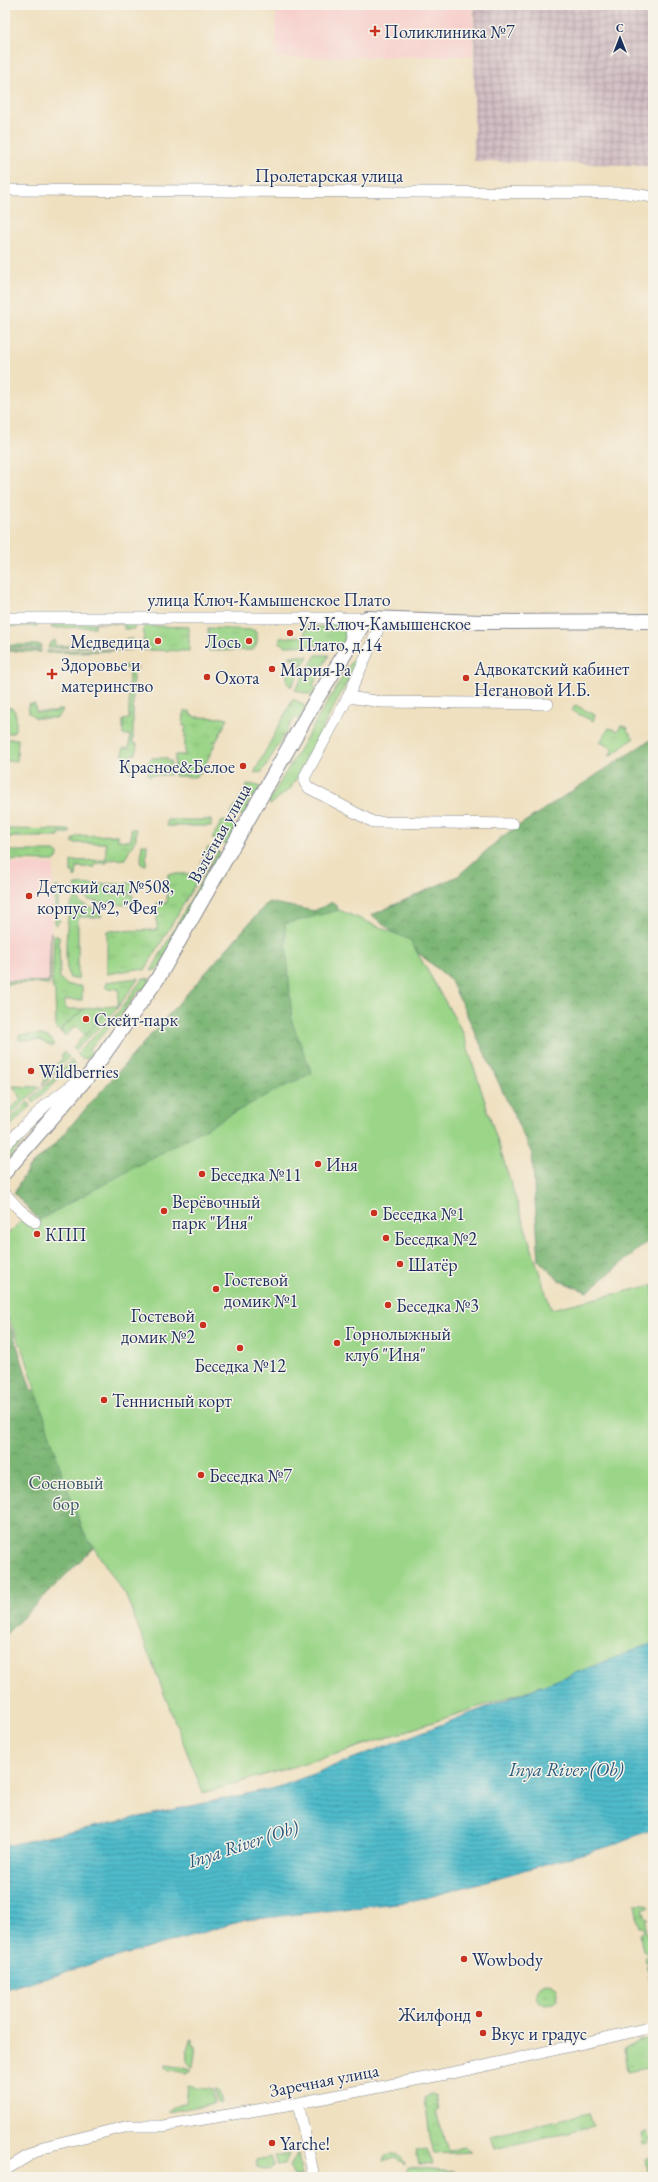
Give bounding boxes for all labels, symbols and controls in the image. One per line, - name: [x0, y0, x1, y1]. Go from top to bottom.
- north arrow: [600, 18, 640, 58]
- place label: Поликлиника №7: [384, 20, 515, 43]
- text: С: [616, 21, 624, 35]
- marker: Поликлиника №7: [369, 25, 381, 37]
- street label: Пролетарская улица: [255, 164, 404, 187]
- street label: улица Ключ-Камышенское Плато: [147, 588, 391, 611]
- place label: Ул. Ключ-Камышенское Плато, д.14: [297, 612, 471, 656]
- marker: Ул. Ключ-Камышенское Плато, д.14: [285, 628, 295, 638]
- place label: Медведица: [70, 630, 151, 653]
- place label: Лось: [205, 630, 241, 653]
- marker: Медведица: [153, 636, 163, 646]
- marker: Лось: [244, 636, 254, 646]
- place label: Здоровье и материнство: [61, 653, 153, 697]
- place label: Адвокатский кабинет Негановой И.Б.: [473, 657, 630, 701]
- place label: Мария-Ра: [280, 658, 352, 681]
- marker: Мария-Ра: [267, 664, 277, 674]
- place label: Охота: [215, 666, 260, 689]
- marker: Здоровье и материнство: [46, 668, 58, 680]
- marker: Охота: [202, 672, 212, 682]
- marker: Адвокатский кабинет Негановой И.Б.: [461, 673, 471, 683]
- place label: Красное&Белое: [119, 755, 235, 778]
- marker: Красное&Белое: [238, 761, 248, 771]
- street label: Взлётная улица: [182, 778, 256, 887]
- place label: Детский сад №508, корпус №2, "Фея": [37, 875, 174, 919]
- marker: Детский сад №508, корпус №2, "Фея": [24, 891, 34, 901]
- place label: Скейт-парк: [94, 1008, 178, 1031]
- marker: Скейт-парк: [81, 1014, 91, 1024]
- place label: Wildberries: [39, 1060, 119, 1083]
- marker: Wildberries: [26, 1066, 36, 1076]
- place label: Иня: [326, 1153, 358, 1176]
- marker: Иня: [313, 1159, 323, 1169]
- place label: Беседка №11: [210, 1163, 302, 1186]
- marker: Беседка №11: [197, 1169, 207, 1179]
- place label: Верёвочный парк "Иня": [172, 1190, 261, 1234]
- place label: Беседка №1: [382, 1202, 465, 1225]
- marker: Верёвочный парк "Иня": [159, 1206, 169, 1216]
- marker: Беседка №1: [369, 1208, 379, 1218]
- place label: КПП: [45, 1223, 87, 1246]
- place label: Беседка №2: [394, 1227, 477, 1250]
- marker: КПП: [32, 1229, 42, 1239]
- marker: Беседка №2: [381, 1233, 391, 1243]
- place label: Шатёр: [408, 1253, 458, 1276]
- marker: Шатёр: [395, 1259, 405, 1269]
- place label: Гостевой домик №1: [224, 1268, 298, 1312]
- marker: Гостевой домик №1: [211, 1284, 221, 1294]
- place label: Беседка №3: [396, 1294, 479, 1317]
- marker: Беседка №3: [383, 1300, 393, 1310]
- place label: Гостевой домик №2: [121, 1304, 195, 1348]
- marker: Гостевой домик №2: [198, 1320, 208, 1330]
- place label: Горнолыжный клуб "Иня": [345, 1322, 451, 1366]
- marker: Горнолыжный клуб "Иня": [332, 1338, 342, 1348]
- marker: Беседка №12: [235, 1343, 245, 1353]
- place label: Беседка №12: [194, 1354, 286, 1377]
- place label: Теннисный корт: [112, 1389, 232, 1412]
- marker: Теннисный корт: [99, 1395, 109, 1405]
- place label: Беседка №7: [209, 1464, 292, 1487]
- marker: Беседка №7: [196, 1470, 206, 1480]
- park label: Сосновый бор: [28, 1471, 104, 1515]
- water label: Inya River (Ob): [508, 1757, 623, 1782]
- water label: Inya River (Ob): [184, 1814, 302, 1874]
- place label: Wowbody: [472, 1948, 543, 1971]
- marker: Wowbody: [459, 1954, 469, 1964]
- place label: Жилфонд: [397, 2003, 471, 2026]
- marker: Жилфонд: [474, 2009, 484, 2019]
- place label: Вкус и градус: [491, 2022, 587, 2045]
- marker: Вкус и градус: [478, 2028, 488, 2038]
- street label: Заречная улица: [267, 2058, 381, 2102]
- place label: Yarche!: [280, 2132, 330, 2155]
- marker: Yarche!: [267, 2138, 277, 2148]

